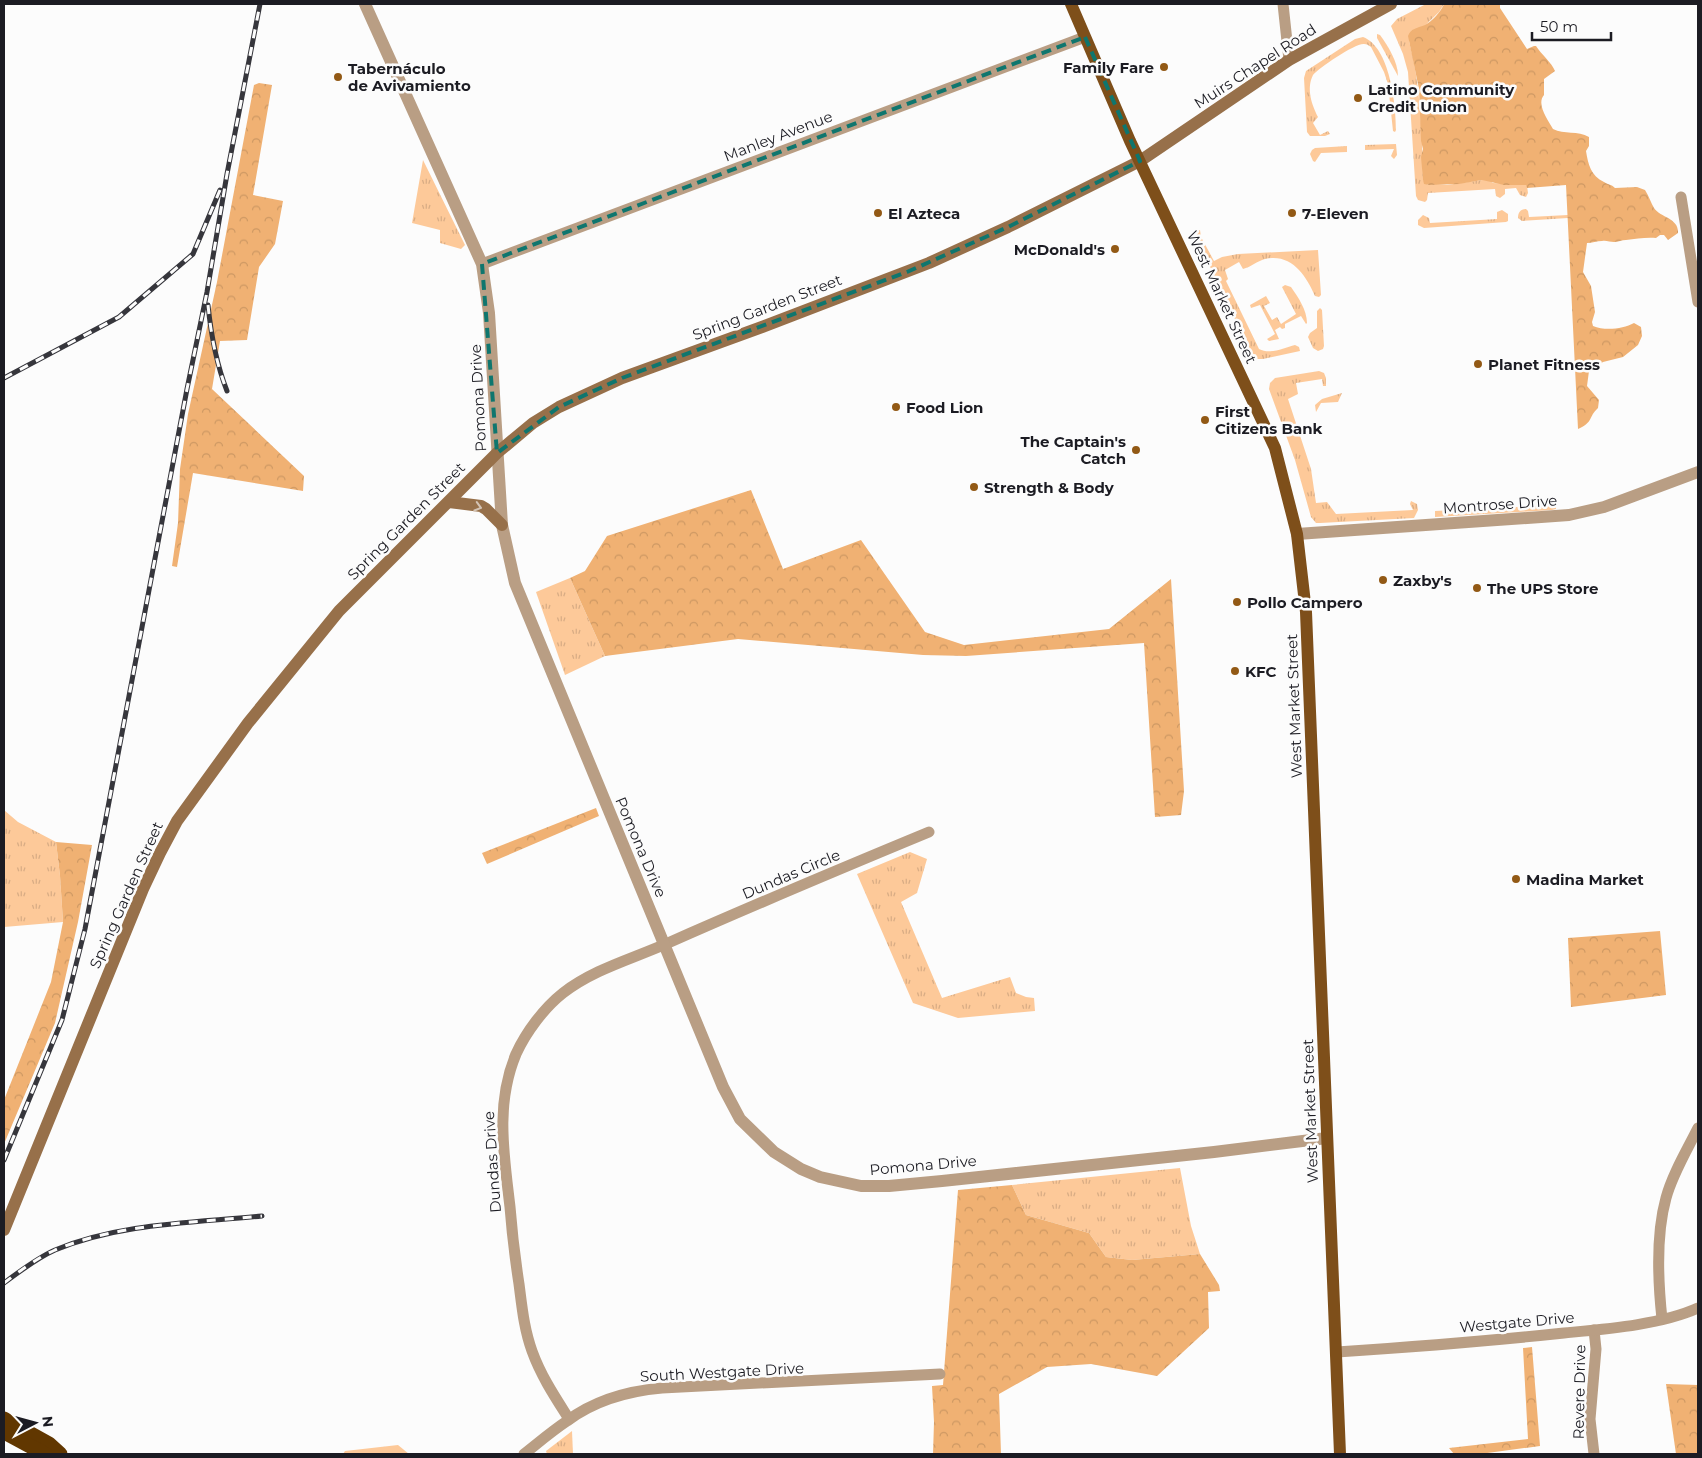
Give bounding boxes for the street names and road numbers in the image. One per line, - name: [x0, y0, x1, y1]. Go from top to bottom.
- street label: Muirs Chapel Road: [1190, 19, 1320, 113]
- street label: Manley Avenue: [721, 107, 835, 165]
- street label: West Market Street: [1183, 228, 1261, 366]
- street label: Spring Garden Street: [690, 270, 844, 344]
- street label: Pomona Drive: [466, 344, 490, 452]
- street label: Spring Garden Street: [343, 458, 469, 584]
- street label: Montrose Drive: [1442, 491, 1558, 517]
- street label: West Market Street: [1282, 634, 1306, 778]
- street label: Pomona Drive: [611, 794, 671, 900]
- street label: Spring Garden Street: [85, 819, 167, 971]
- street label: Dundas Circle: [739, 845, 843, 903]
- street label: West Market Street: [1298, 1039, 1322, 1183]
- street label: Dundas Drive: [479, 1110, 505, 1214]
- street label: Pomona Drive: [869, 1151, 977, 1179]
- street label: Westgate Drive: [1459, 1308, 1575, 1336]
- street label: Revere Drive: [1569, 1344, 1589, 1440]
- street label: South Westgate Drive: [640, 1358, 804, 1386]

